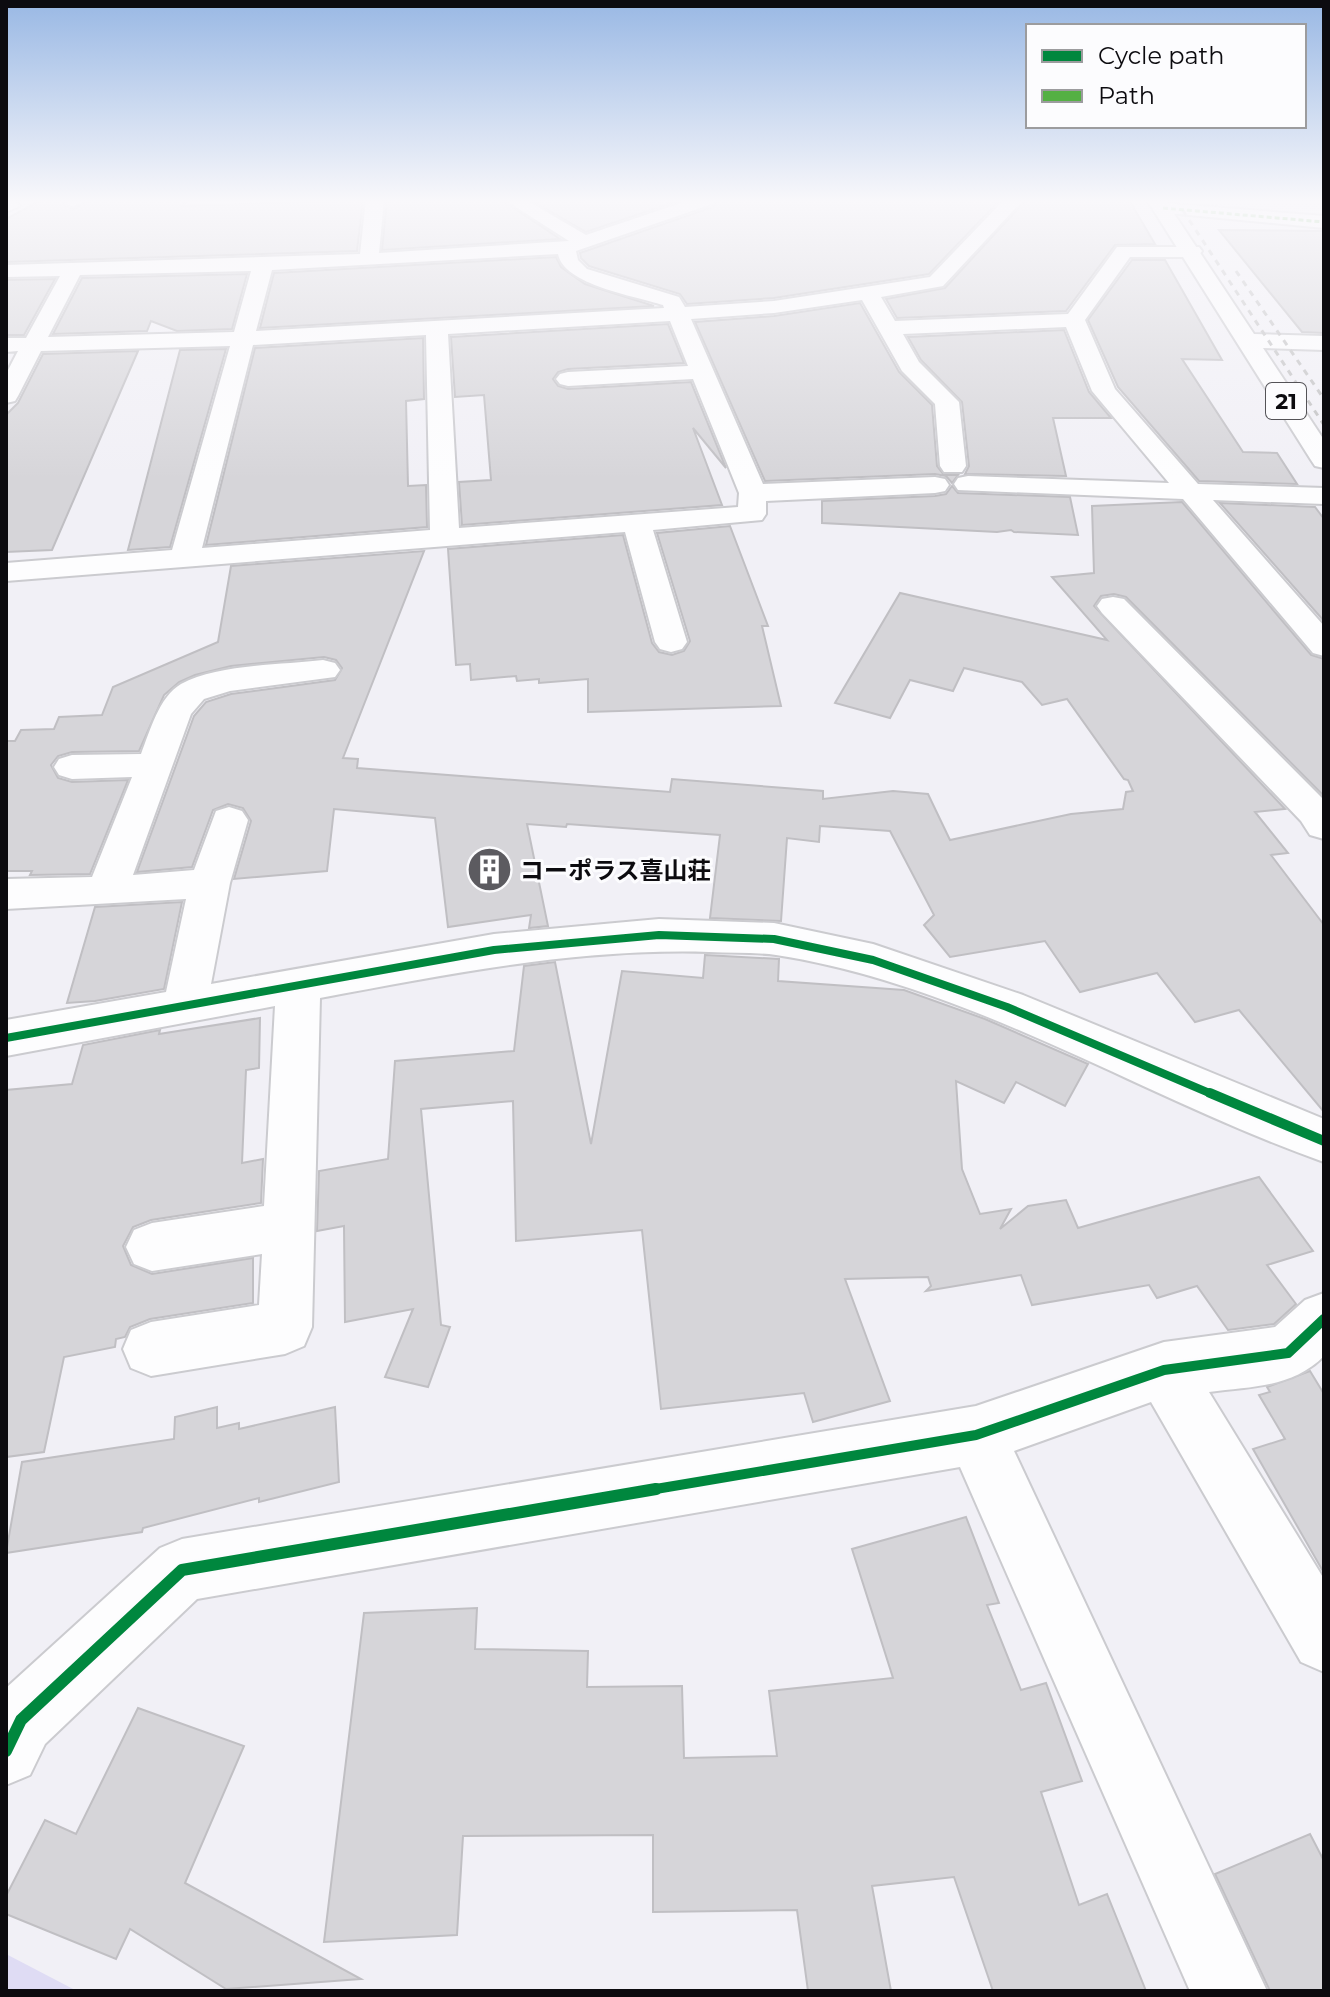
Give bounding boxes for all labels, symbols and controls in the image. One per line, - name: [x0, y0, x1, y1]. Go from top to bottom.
- legend: [1026, 24, 1306, 128]
- text: Cycle path: [1098, 41, 1225, 70]
- text: Path: [1098, 81, 1155, 110]
- road number: 21: [1266, 383, 1306, 419]
- building icon: コーポラス喜山荘: [465, 846, 513, 894]
- place label: コーポラス喜山荘: [520, 856, 712, 885]

